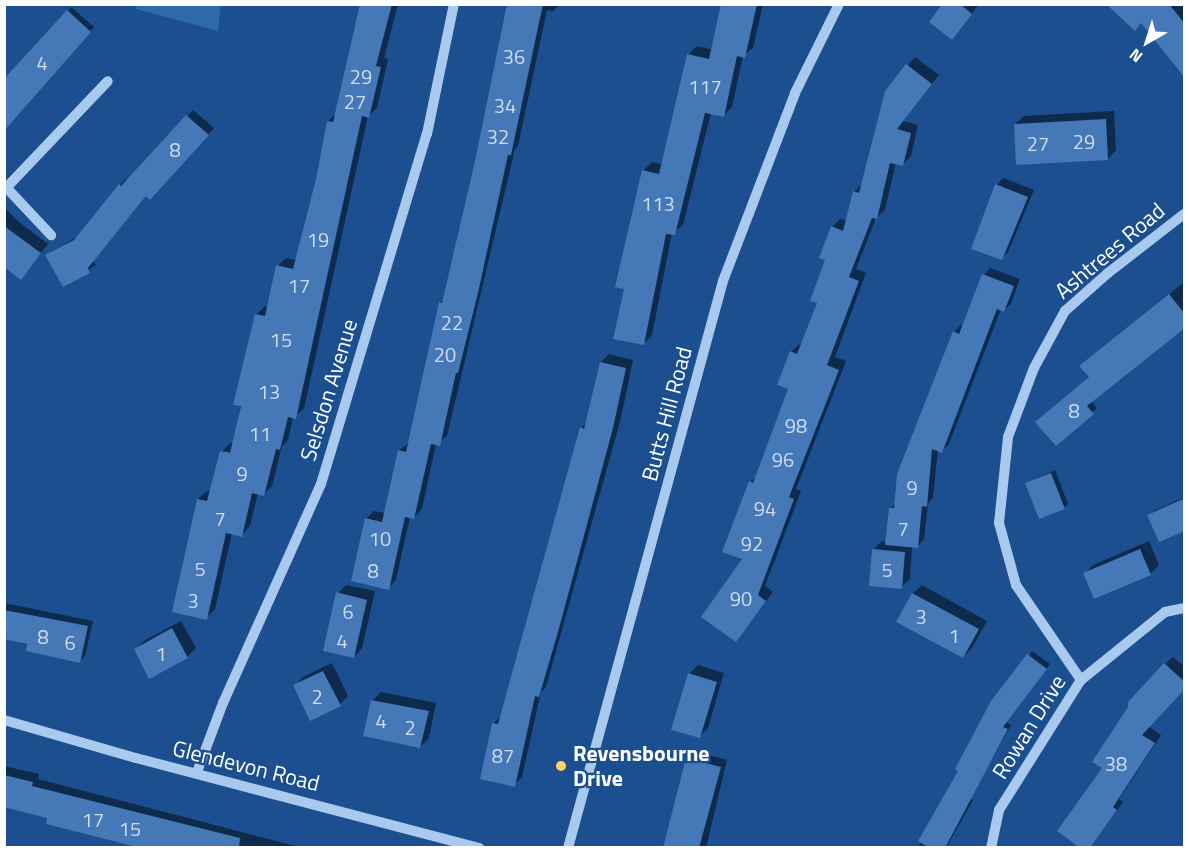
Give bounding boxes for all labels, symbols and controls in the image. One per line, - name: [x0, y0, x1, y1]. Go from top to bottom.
- north arrow: [1117, 12, 1177, 72]
- text: N: [1124, 43, 1148, 69]
- house number: 36: [503, 44, 525, 68]
- house number: 4: [36, 50, 48, 74]
- house number: 29: [350, 64, 372, 88]
- house number: 117: [688, 74, 722, 98]
- house number: 27: [344, 89, 366, 113]
- house number: 34: [494, 93, 516, 117]
- house number: 32: [487, 124, 509, 148]
- house number: 29: [1073, 129, 1095, 153]
- house number: 27: [1027, 131, 1049, 155]
- house number: 8: [169, 137, 181, 161]
- house number: 113: [641, 191, 675, 215]
- street label: Ashtrees Road: [1050, 197, 1170, 305]
- house number: 19: [307, 227, 329, 251]
- house number: 17: [288, 273, 310, 297]
- house number: 22: [441, 310, 463, 334]
- street label: Selsdon Avenue: [295, 316, 363, 464]
- house number: 15: [270, 327, 292, 351]
- house number: 20: [434, 342, 456, 366]
- street label: Butts Hill Road: [636, 344, 698, 484]
- house number: 13: [258, 379, 280, 403]
- house number: 8: [1068, 398, 1080, 422]
- house number: 98: [785, 413, 807, 437]
- house number: 11: [249, 421, 271, 445]
- house number: 96: [772, 447, 794, 471]
- house number: 9: [236, 461, 248, 485]
- house number: 9: [906, 475, 918, 499]
- house number: 94: [754, 496, 776, 520]
- house number: 7: [214, 506, 226, 530]
- house number: 7: [897, 516, 909, 540]
- house number: 10: [369, 526, 391, 550]
- house number: 92: [741, 531, 763, 555]
- house number: 5: [194, 556, 206, 580]
- house number: 5: [881, 557, 893, 581]
- house number: 8: [367, 558, 379, 582]
- house number: 90: [730, 586, 752, 610]
- house number: 3: [187, 588, 199, 612]
- house number: 6: [342, 599, 354, 623]
- house number: 3: [915, 604, 927, 628]
- house number: 1: [948, 623, 960, 647]
- house number: 8: [37, 624, 49, 648]
- house number: 4: [336, 628, 348, 652]
- house number: 6: [64, 630, 76, 654]
- house number: 1: [155, 641, 167, 665]
- street label: Rowan Drive: [987, 670, 1071, 784]
- house number: 2: [311, 684, 323, 708]
- house number: 4: [375, 708, 387, 732]
- house number: 2: [404, 715, 416, 739]
- street label: Glendevon Road: [170, 735, 322, 797]
- place label: Revensbourne Drive: [573, 740, 710, 792]
- house number: 87: [492, 743, 514, 767]
- house number: 38: [1105, 751, 1127, 775]
- marker: Revensbourne Drive: [554, 759, 568, 773]
- house number: 17: [82, 807, 104, 831]
- house number: 15: [119, 816, 141, 840]

